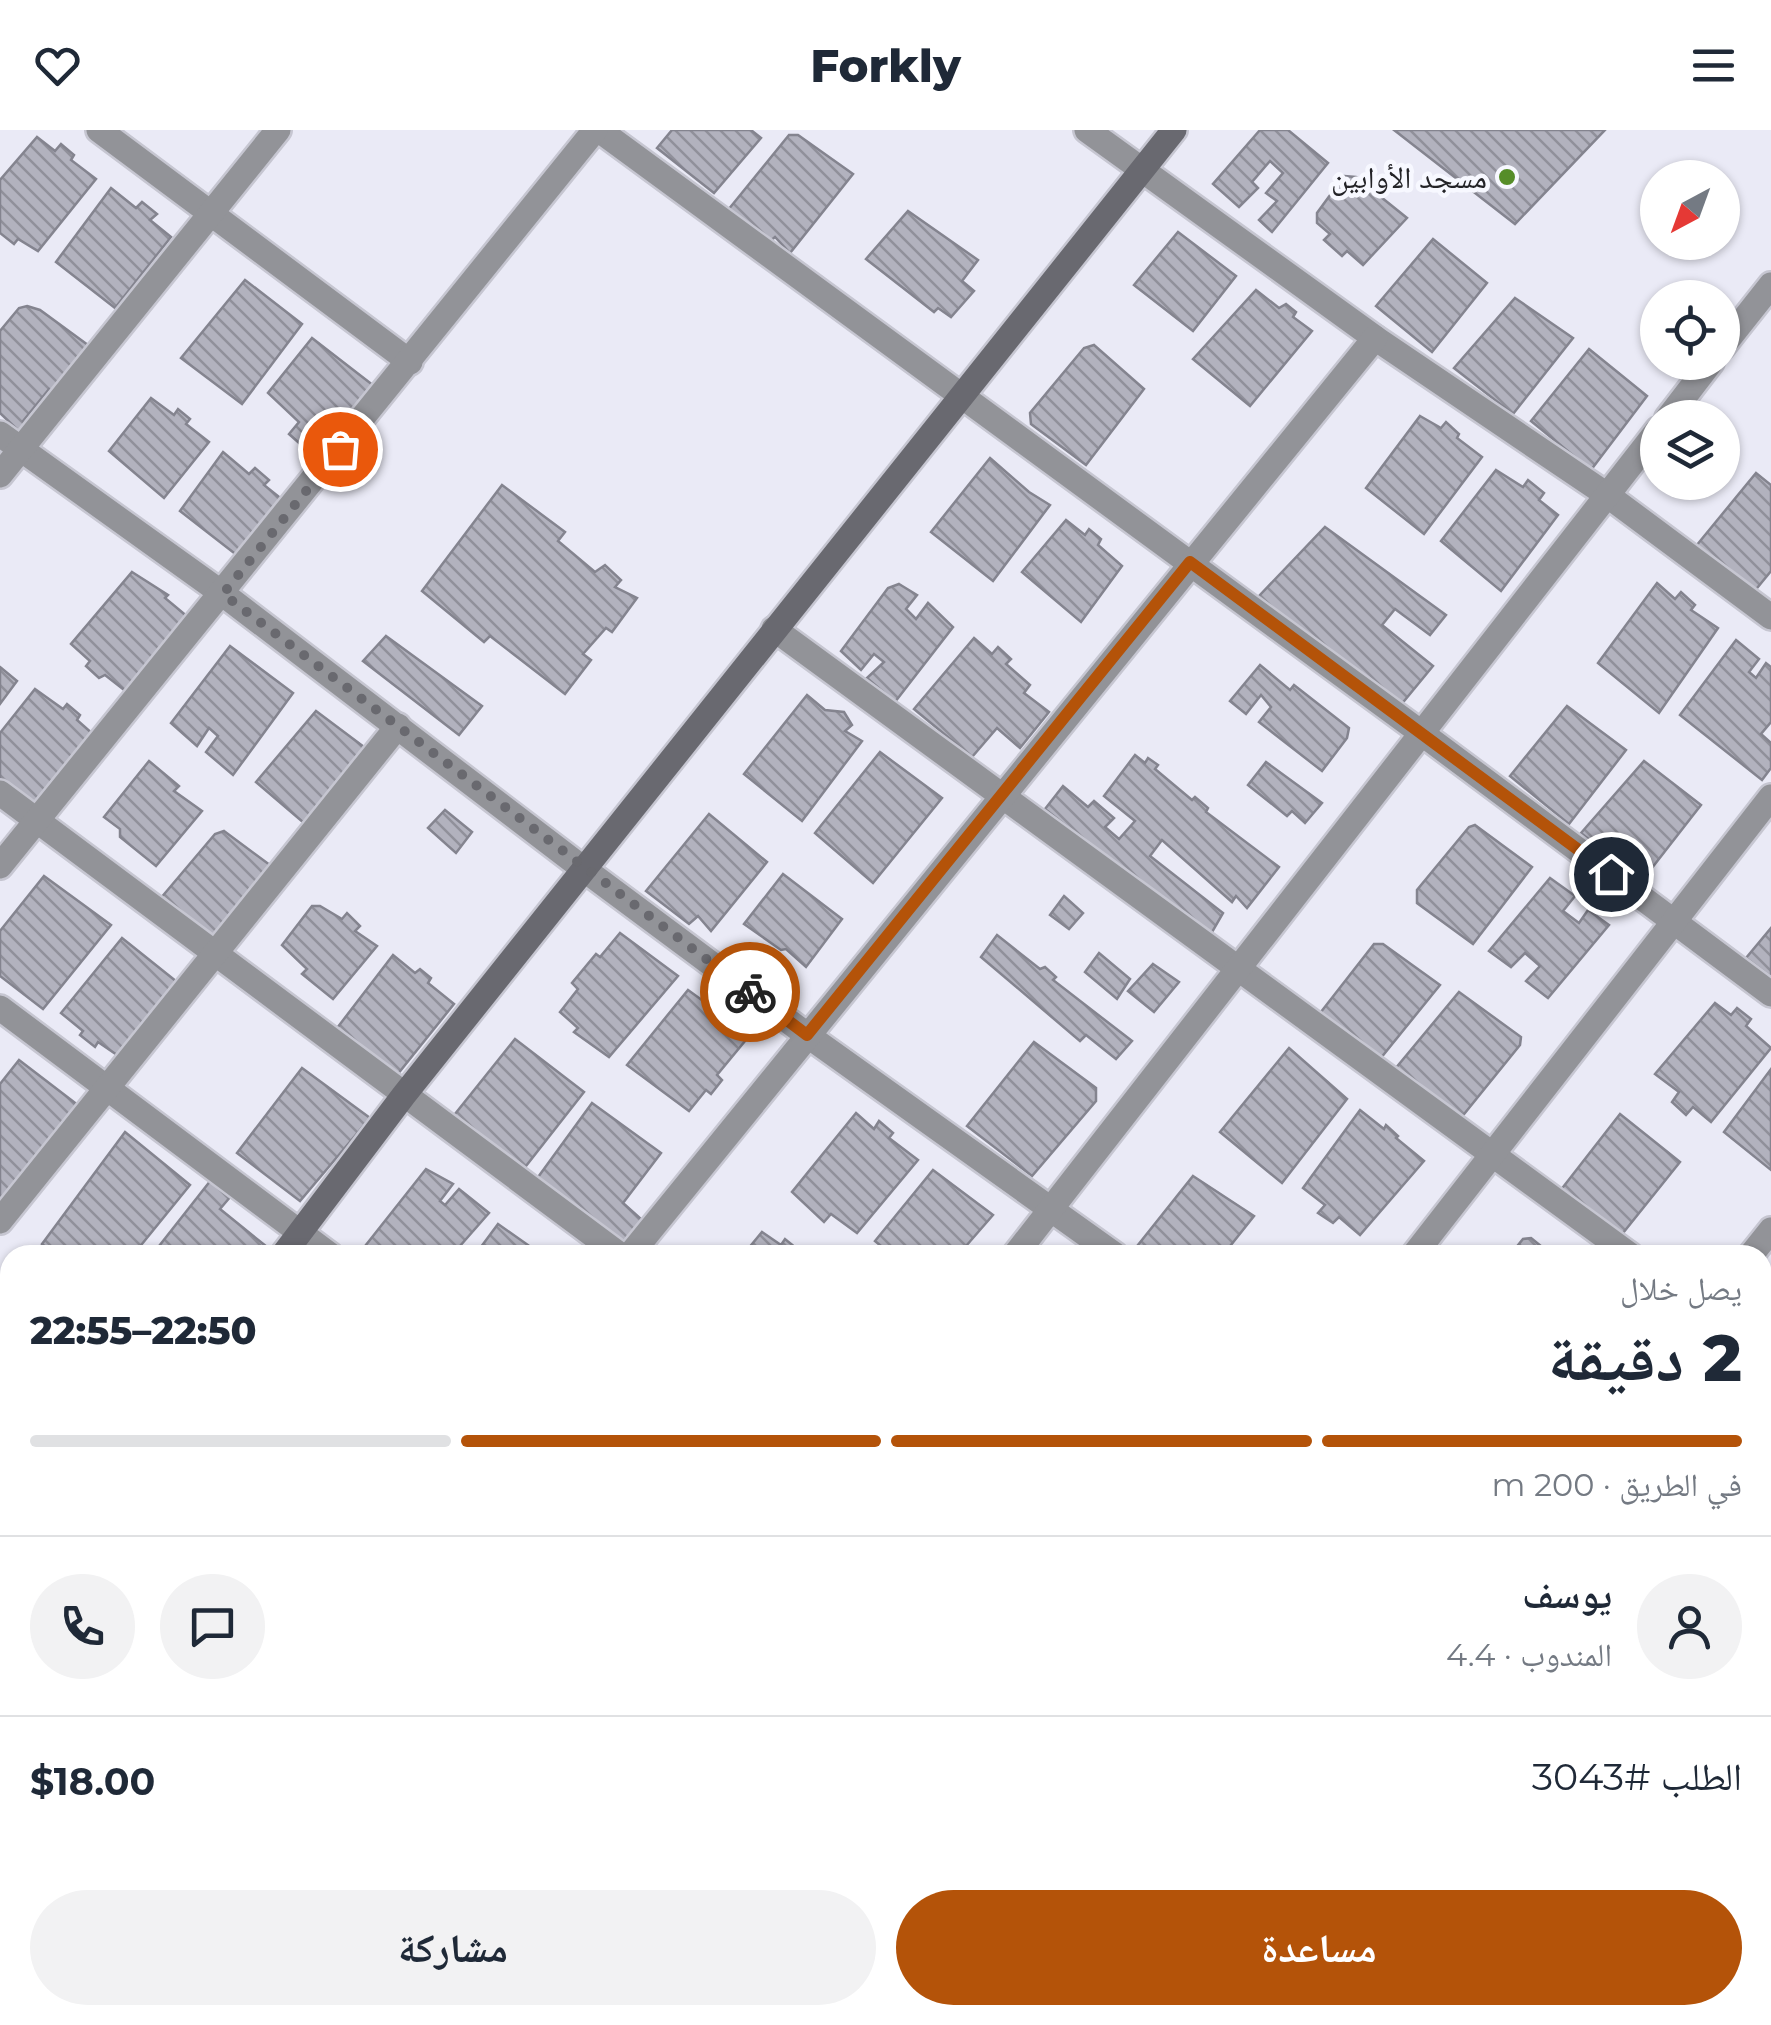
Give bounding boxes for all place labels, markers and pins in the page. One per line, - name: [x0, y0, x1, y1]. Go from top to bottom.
- place label: مسجد الأوابين: [1331, 159, 1487, 196]
- marker: مسجد الأوابين: [1496, 166, 1518, 188]
- pin: [298, 407, 383, 492]
- pin: [1569, 832, 1654, 917]

